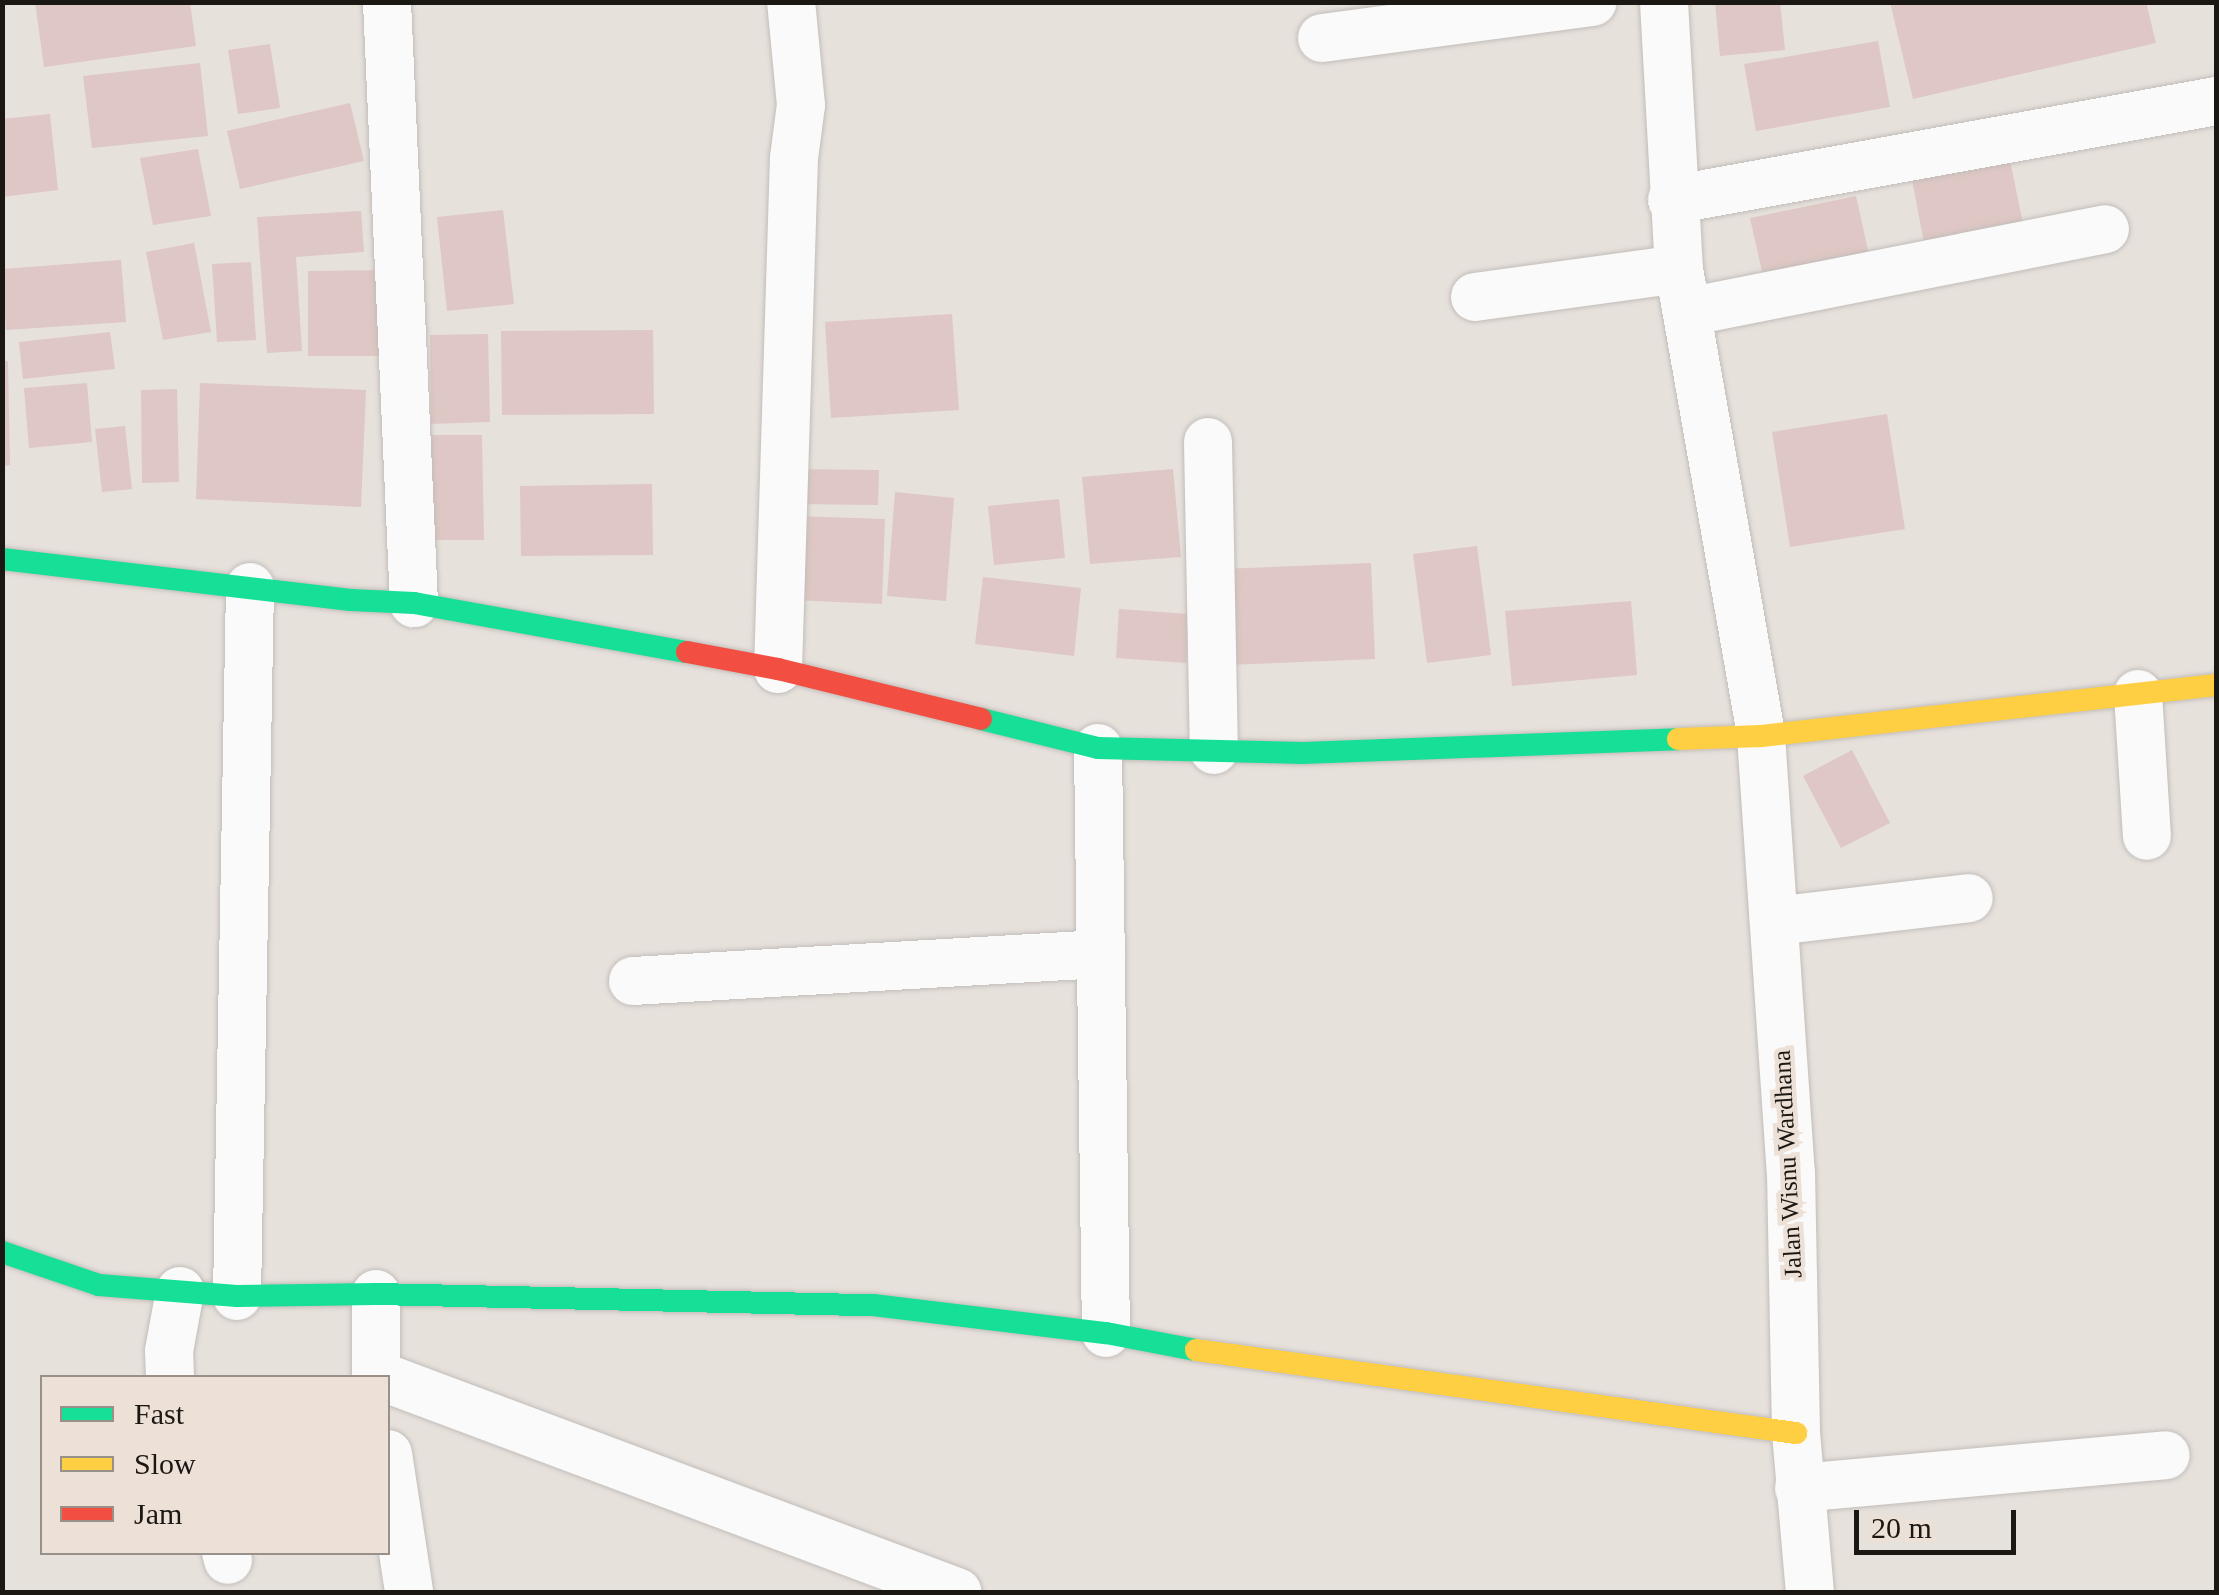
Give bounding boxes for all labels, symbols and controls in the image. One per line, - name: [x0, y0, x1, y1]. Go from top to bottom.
- street label: Jalan Wisnu Wardhana: [1767, 1049, 1809, 1279]
- legend: [40, 1375, 390, 1555]
- text: Fast: [134, 1397, 184, 1430]
- text: Slow: [134, 1447, 196, 1480]
- scale bar: [1859, 1490, 2022, 1552]
- text: Jam: [134, 1497, 182, 1530]
- text: 20 m: [1871, 1511, 1932, 1544]

